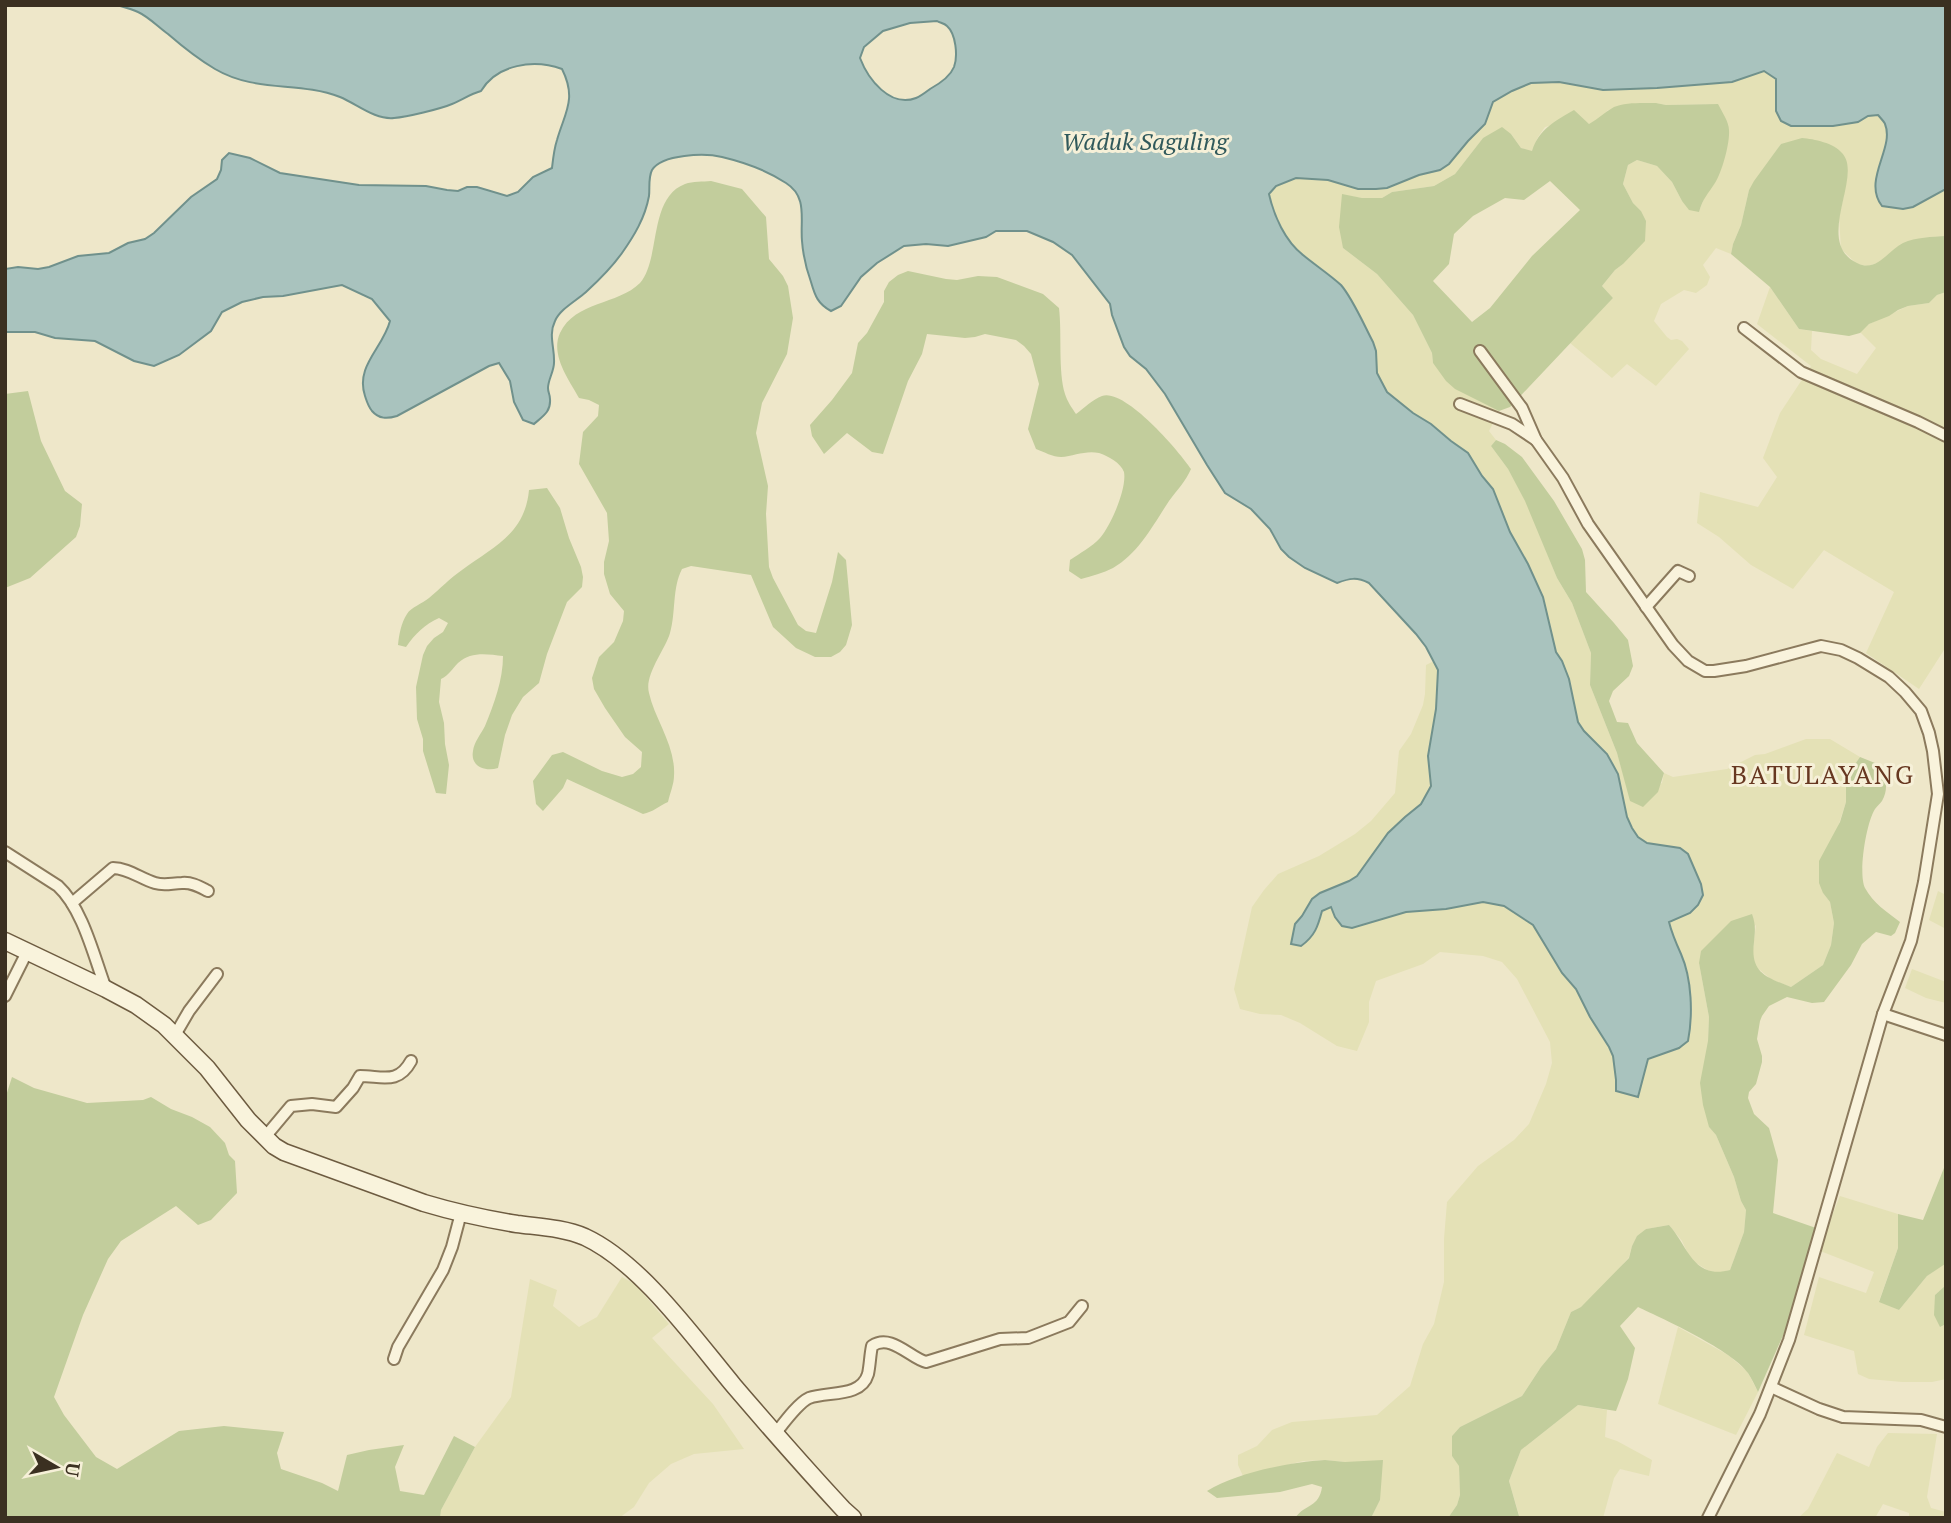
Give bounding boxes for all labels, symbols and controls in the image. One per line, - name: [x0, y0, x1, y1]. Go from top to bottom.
- water label: Waduk Saguling: [1062, 125, 1229, 157]
- district label: BATULAYANG: [1731, 757, 1915, 791]
- north arrow: [21, 1432, 91, 1502]
- text: U: [60, 1461, 87, 1479]

